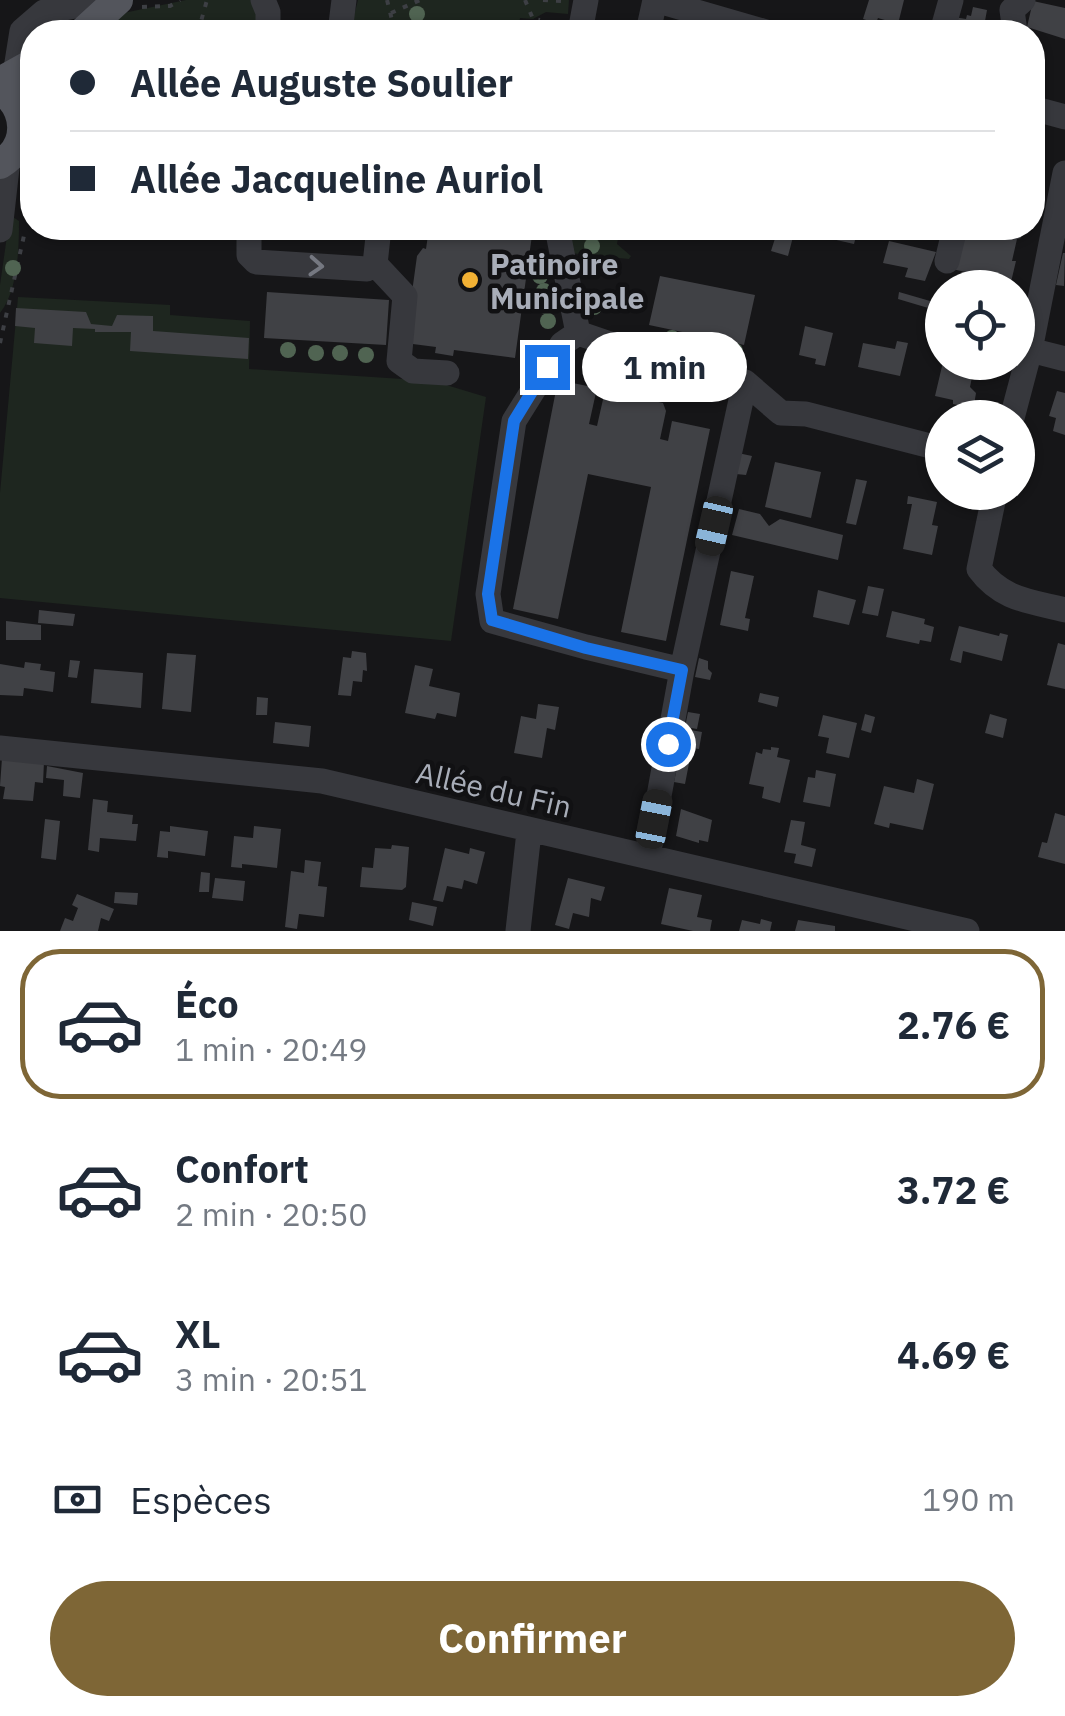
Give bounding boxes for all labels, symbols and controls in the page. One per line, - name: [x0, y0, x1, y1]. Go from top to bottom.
- text: Allée Auguste Soulier: [130, 58, 513, 107]
- text: Allée Jacqueline Auriol: [130, 154, 543, 203]
- place label: Patinoire Municipale: [490, 244, 644, 317]
- one-way arrow: [308, 255, 324, 276]
- marker: Patinoire Municipale: [459, 269, 481, 291]
- map controls: [925, 270, 1035, 510]
- button: locate: [925, 270, 1035, 380]
- callout: 1 min: [582, 332, 747, 402]
- route end: [525, 345, 570, 390]
- text: 1 min: [623, 346, 706, 388]
- button: layers: [925, 400, 1035, 510]
- car: [693, 493, 735, 559]
- route start: [646, 722, 691, 767]
- street label: Allée du Fin: [413, 752, 575, 826]
- car: [634, 787, 674, 851]
- icon: car: [55, 979, 145, 1069]
- text: Éco: [175, 979, 239, 1028]
- text: 2.76 €: [897, 1000, 1010, 1049]
- text: 1 min · 20:49: [175, 1028, 368, 1070]
- icon: car: [55, 1144, 145, 1234]
- text: Confort: [175, 1144, 309, 1193]
- text: 3.72 €: [897, 1165, 1010, 1214]
- text: 2 min · 20:50: [175, 1193, 368, 1235]
- icon: car: [55, 1309, 145, 1399]
- text: XL: [175, 1309, 221, 1358]
- text: 4.69 €: [897, 1330, 1010, 1379]
- text: 3 min · 20:51: [175, 1358, 368, 1400]
- icon: cash: [50, 1472, 105, 1527]
- text: Espèces: [130, 1475, 272, 1524]
- text: 190 m: [922, 1478, 1015, 1520]
- button: Confirmer: [50, 1581, 1015, 1696]

